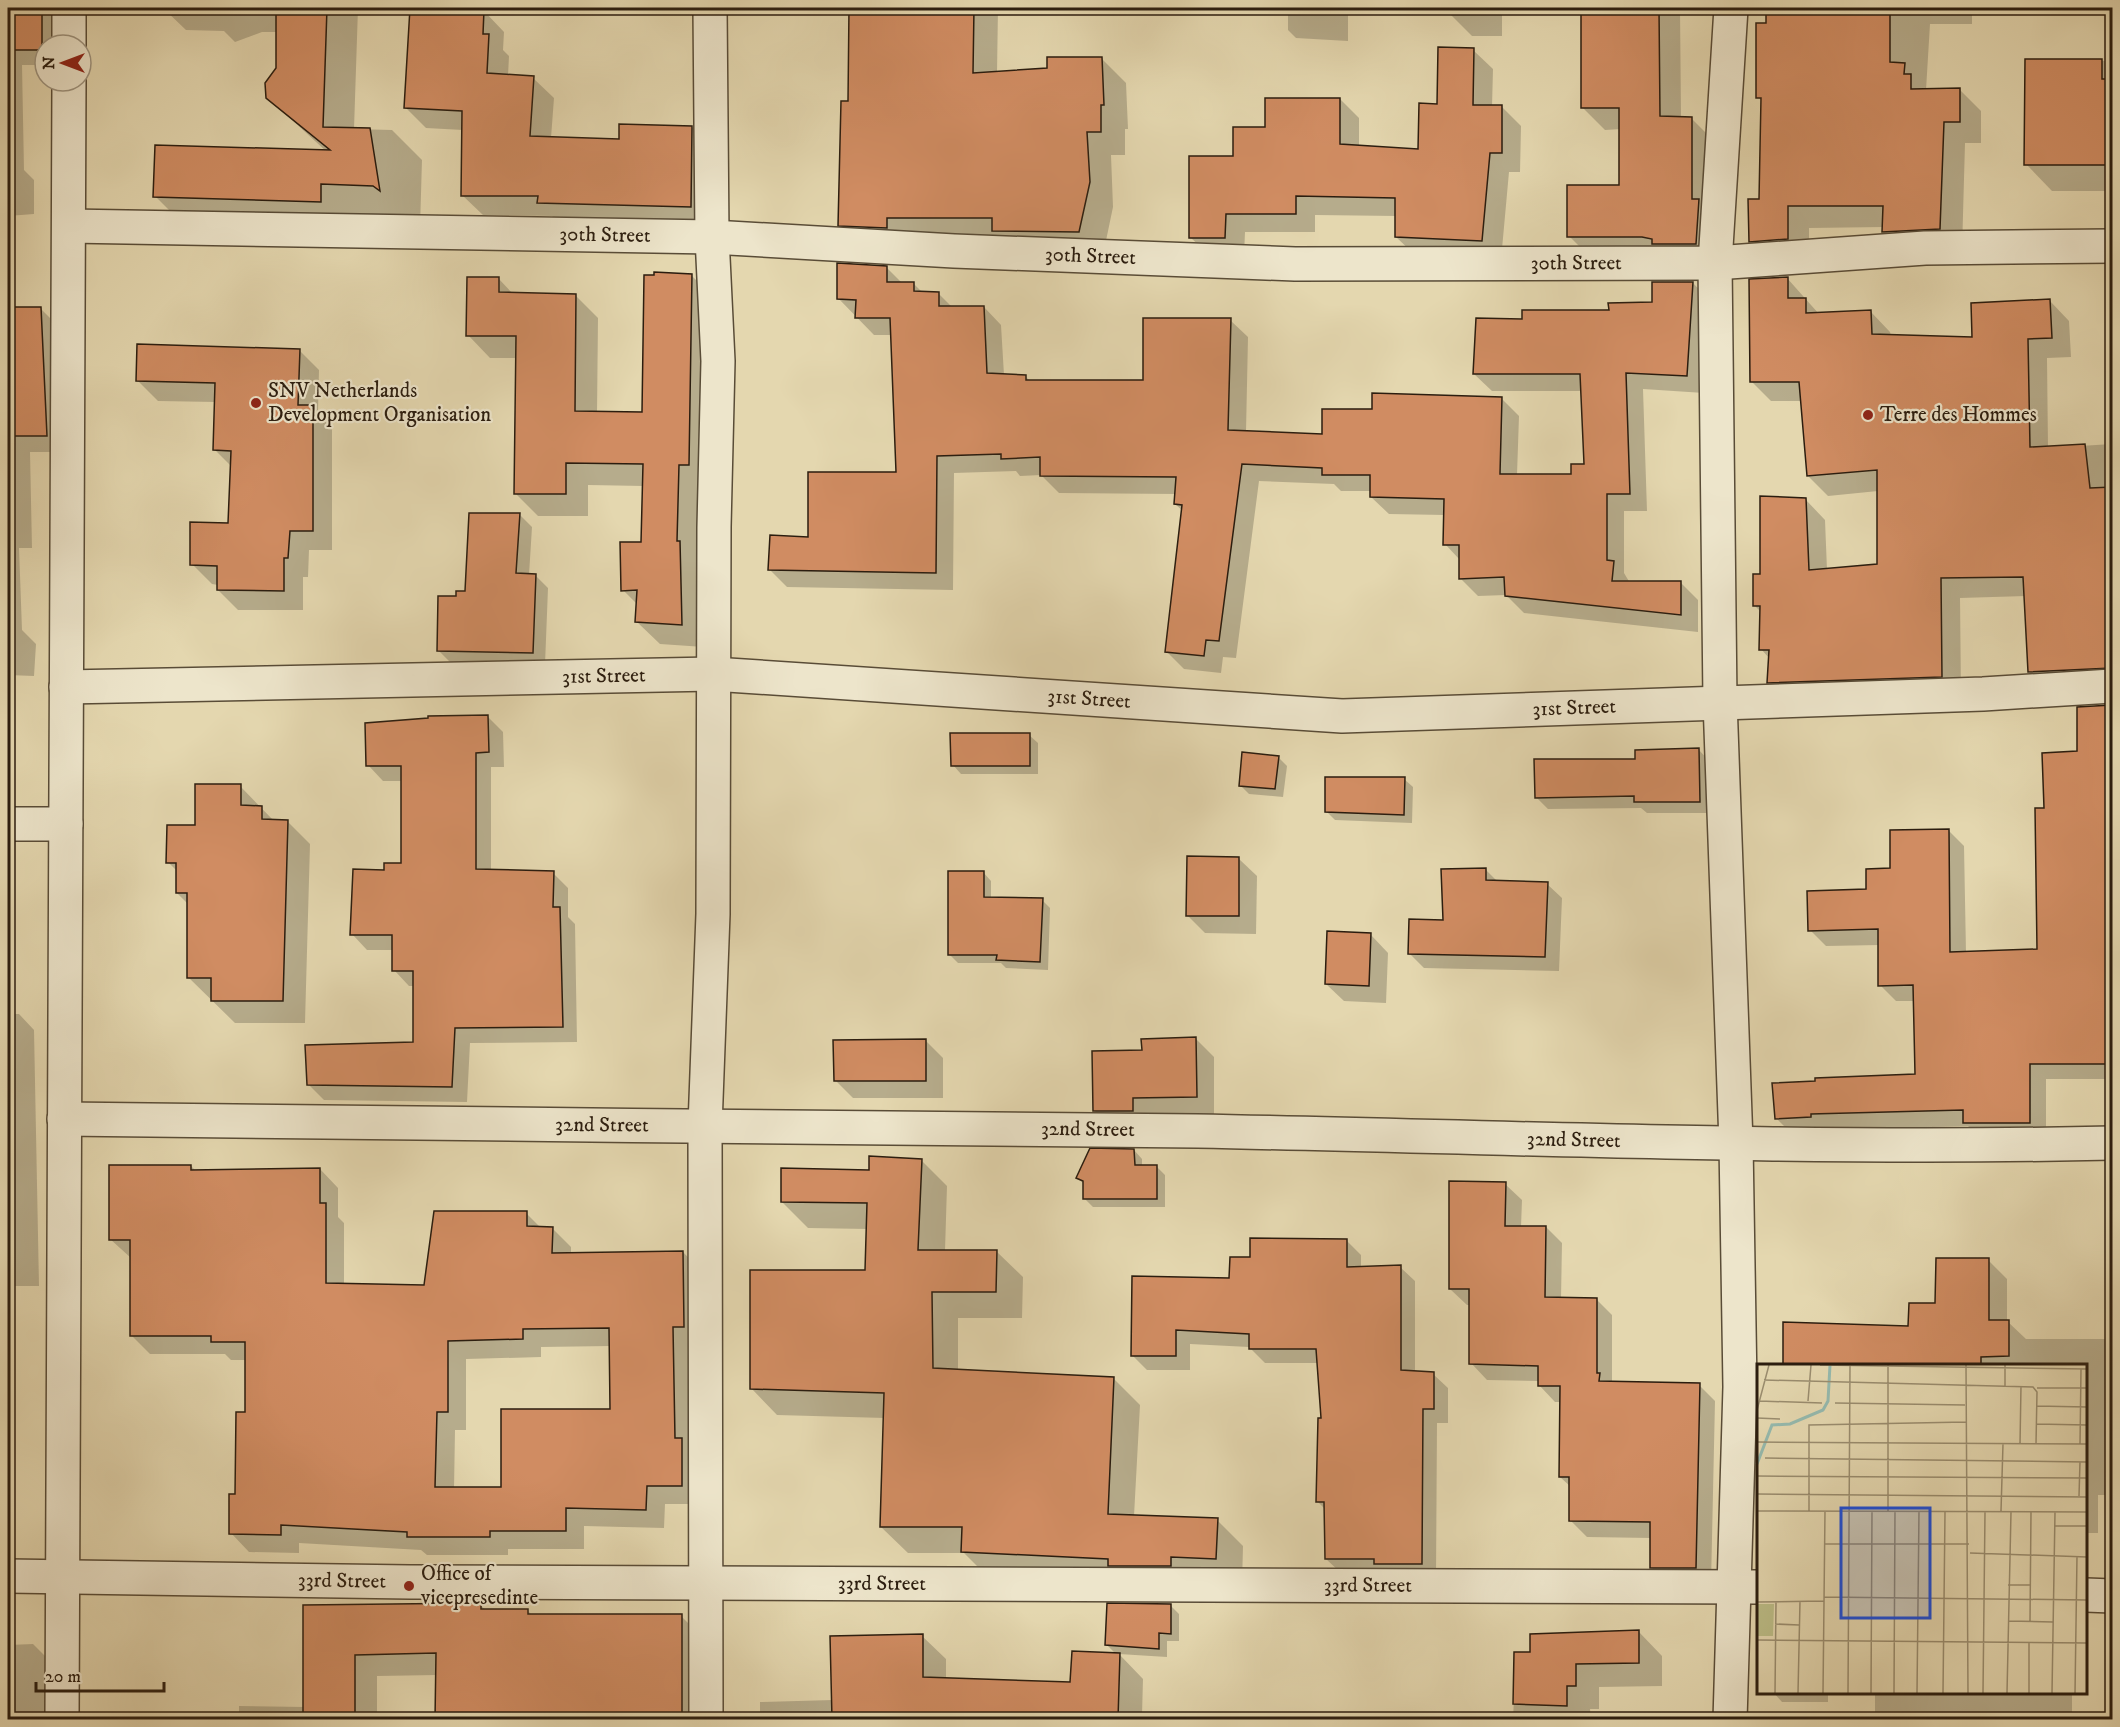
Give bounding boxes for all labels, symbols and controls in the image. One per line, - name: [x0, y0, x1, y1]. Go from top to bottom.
- north arrow: [33, 33, 93, 93]
- text: N: [39, 56, 59, 70]
- street label: 30th Street: [559, 221, 651, 249]
- street label: 30th Street: [1044, 241, 1137, 271]
- street label: 30th Street: [1531, 250, 1622, 276]
- place label: SNV Netherlands Development Organisation: [268, 378, 491, 428]
- marker: SNV Netherlands Development Organisation: [249, 396, 263, 410]
- place label: Terre des Hommes: [1880, 402, 2037, 428]
- marker: Terre des Hommes: [1861, 408, 1875, 422]
- street label: 31st Street: [562, 662, 646, 690]
- street label: 31st Street: [1046, 683, 1132, 715]
- street label: 31st Street: [1532, 694, 1617, 722]
- street label: 32nd Street: [555, 1112, 649, 1139]
- street label: 32nd Street: [1041, 1116, 1135, 1143]
- street label: 32nd Street: [1527, 1126, 1621, 1154]
- inset map: [1757, 1364, 2087, 1694]
- place label: Office of vicepresedinte: [420, 1561, 539, 1611]
- street label: 33rd Street: [298, 1567, 386, 1595]
- street label: 33rd Street: [838, 1571, 926, 1597]
- street label: 33rd Street: [1324, 1572, 1412, 1599]
- marker: Office of vicepresedinte: [402, 1579, 416, 1593]
- scale bar: [36, 1655, 164, 1693]
- text: 20 m: [45, 1666, 81, 1688]

